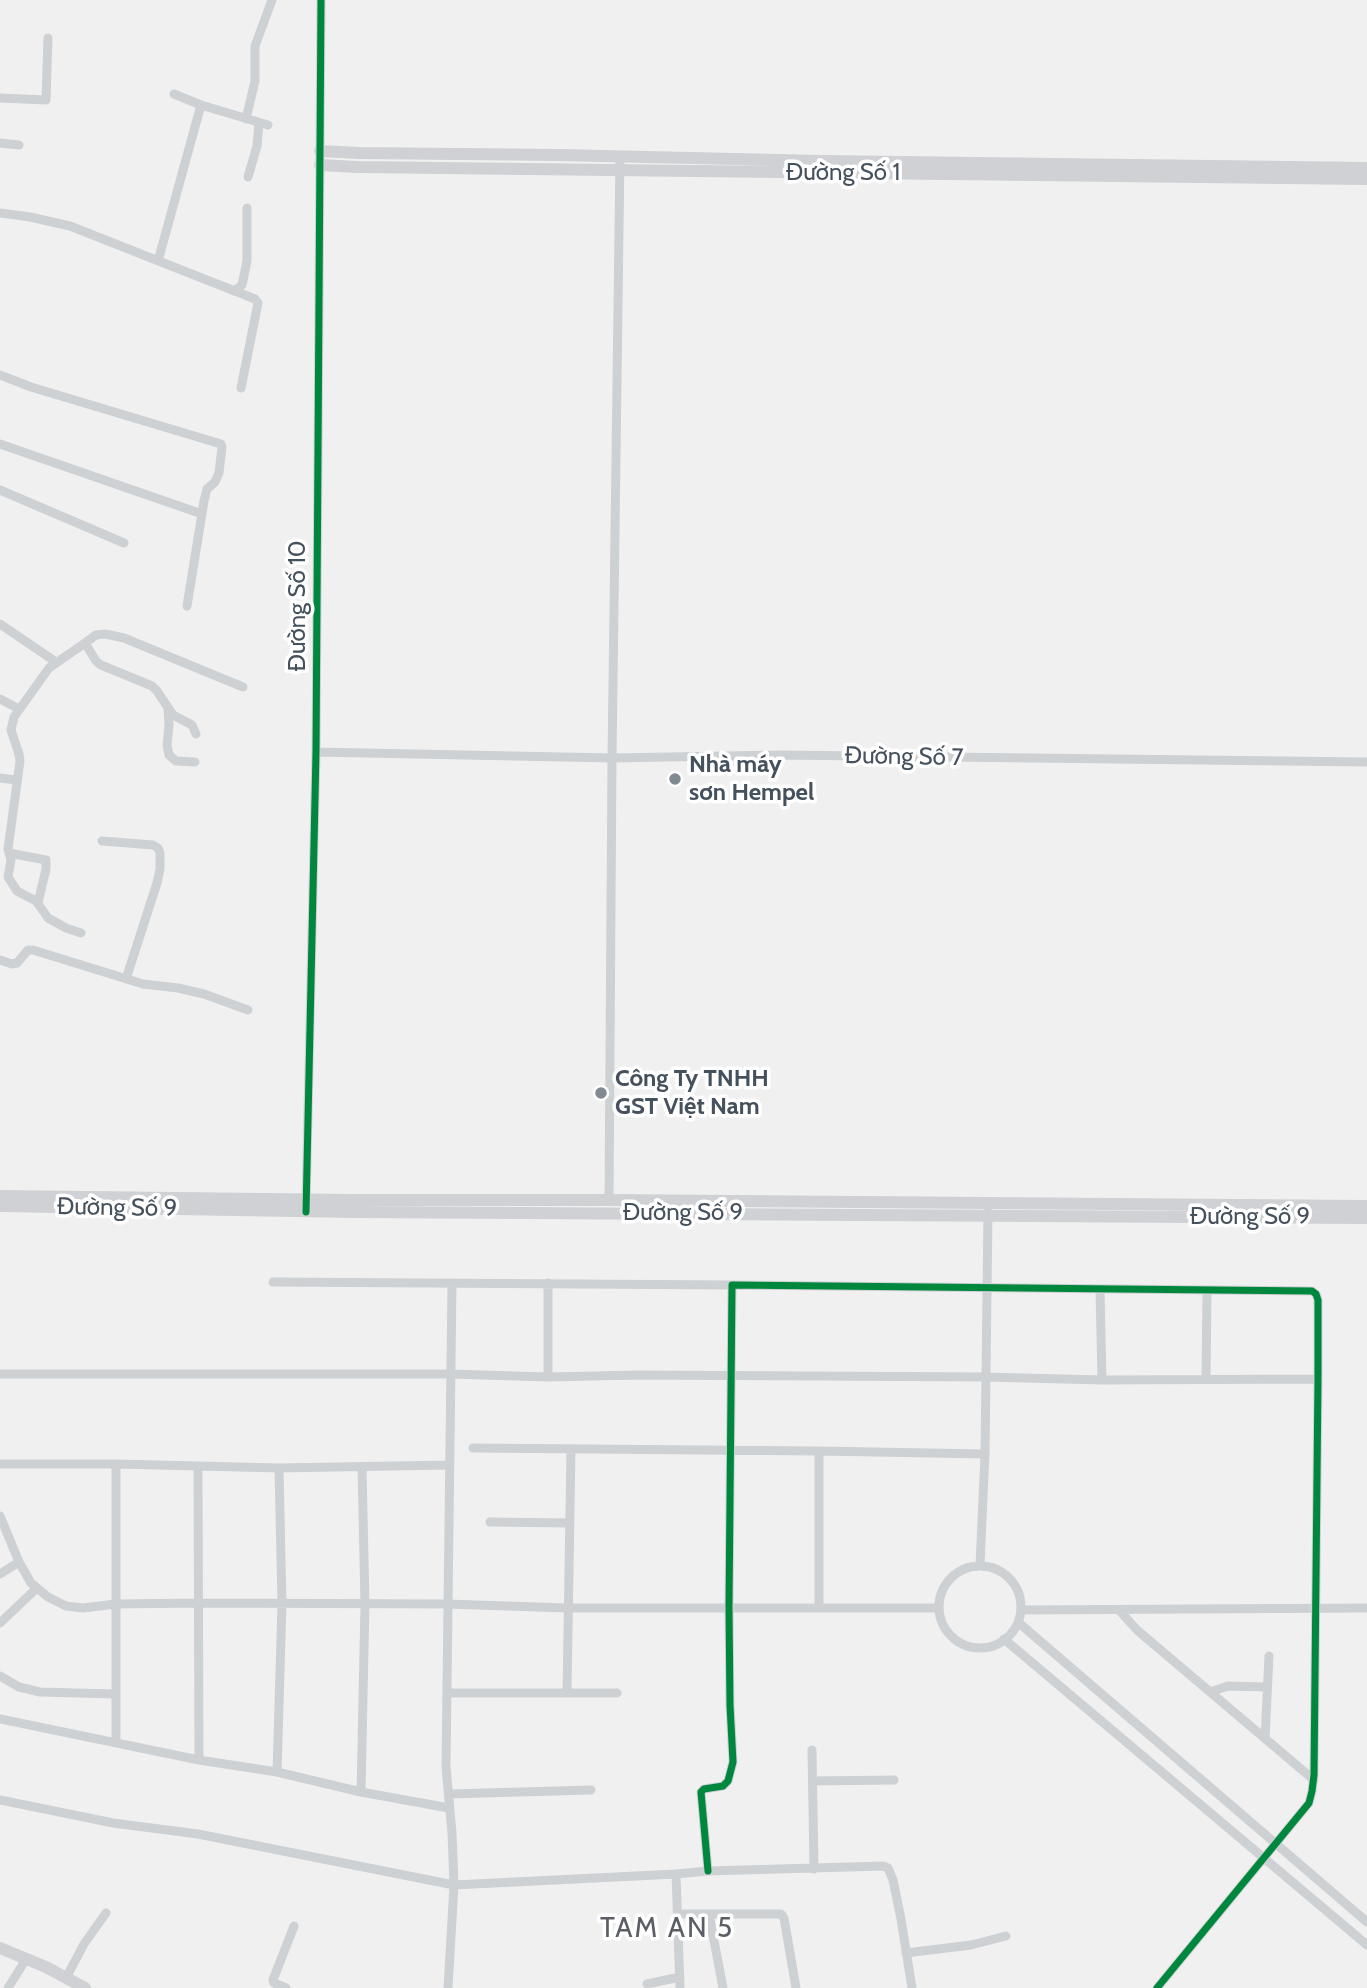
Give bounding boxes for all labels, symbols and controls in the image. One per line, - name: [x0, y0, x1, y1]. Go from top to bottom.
- street label: Đường Số 1: [786, 159, 900, 187]
- street label: Đường Số 10: [284, 540, 312, 672]
- street label: Đường Số 7: [844, 742, 964, 772]
- place label: Nhà máy sơn Hempel: [689, 751, 814, 807]
- marker: Nhà máy sơn Hempel: [667, 771, 683, 787]
- place label: Công Ty TNHH GST Việt Nam: [615, 1065, 769, 1121]
- marker: Công Ty TNHH GST Việt Nam: [593, 1085, 609, 1101]
- street label: Đường Số 9: [57, 1193, 177, 1223]
- street label: Đường Số 9: [623, 1199, 743, 1227]
- street label: Đường Số 9: [1190, 1203, 1310, 1231]
- district label: TAM AN 5: [601, 1912, 733, 1946]

